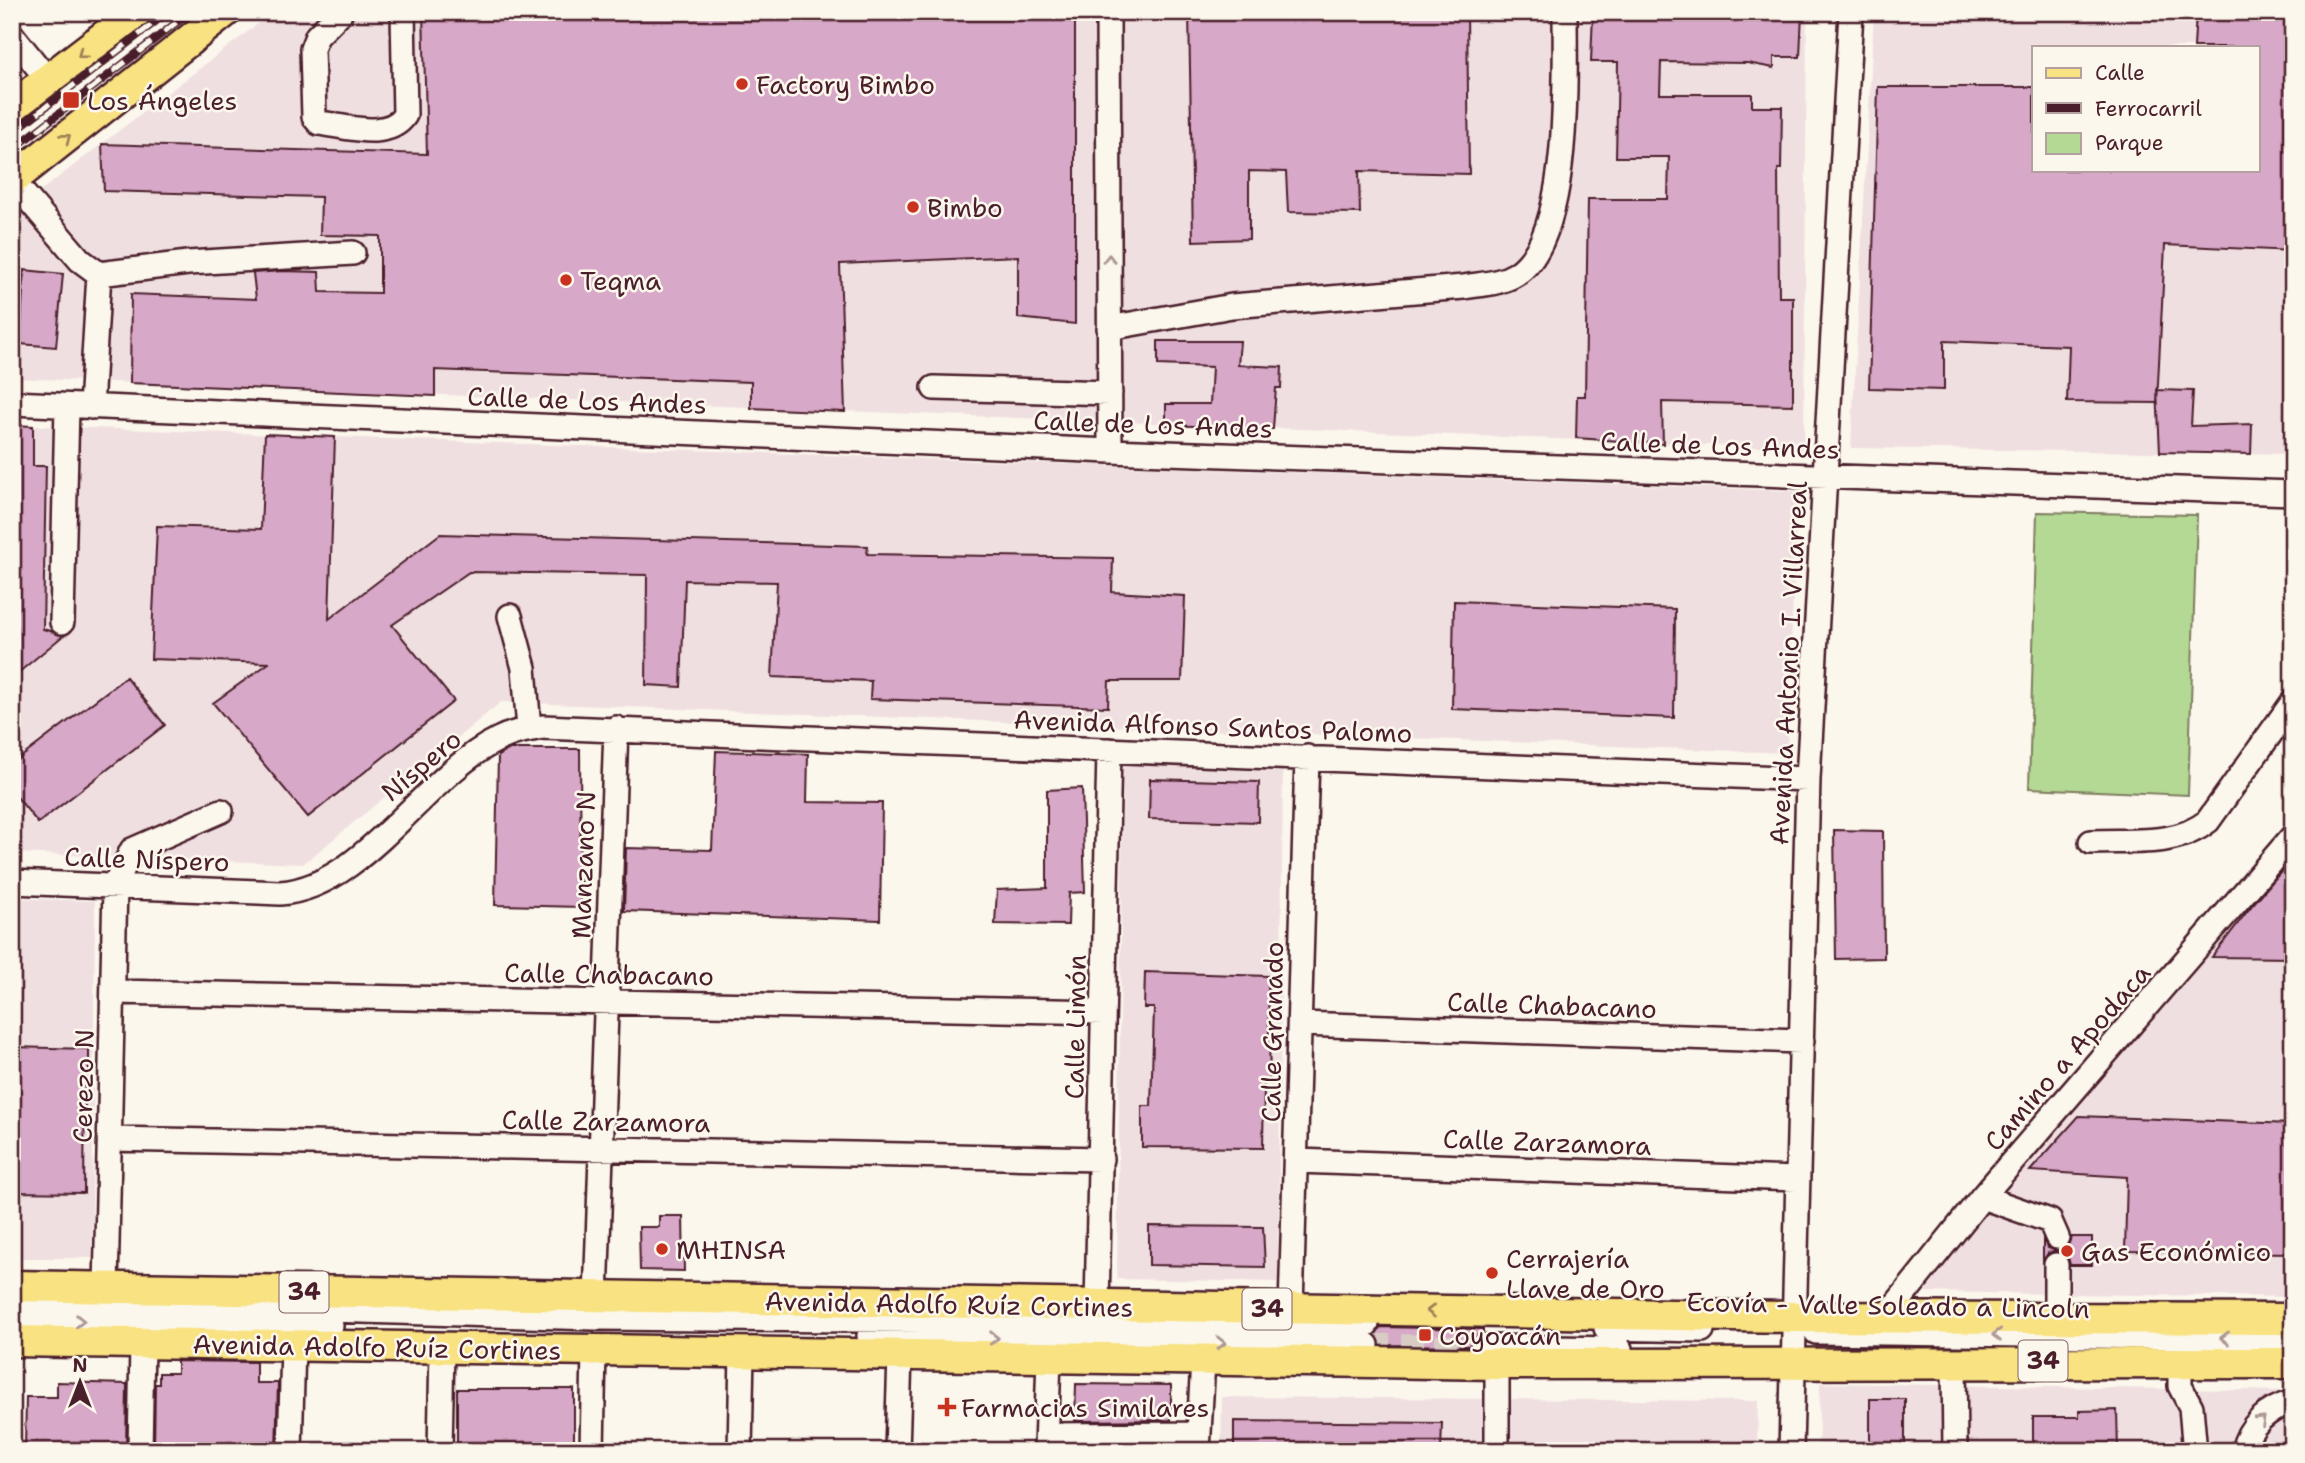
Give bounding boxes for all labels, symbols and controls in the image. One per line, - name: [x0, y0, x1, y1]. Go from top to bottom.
- one-way arrow: [77, 45, 89, 58]
- legend: [2032, 46, 2260, 172]
- text: Calle: [2095, 59, 2145, 87]
- place label: Factory Bimbo: [756, 67, 935, 102]
- marker: Factory Bimbo: [734, 76, 750, 92]
- place label: Los Ángeles: [87, 83, 237, 118]
- marker: Los Ángeles: [61, 90, 81, 110]
- text: Ferrocarril: [2095, 95, 2202, 123]
- text: Parque: [2095, 129, 2164, 157]
- one-way arrow: [58, 133, 71, 146]
- place label: Bimbo: [927, 190, 1003, 225]
- marker: Bimbo: [905, 199, 921, 215]
- one-way arrow: [1101, 254, 1117, 264]
- place label: Teqma: [580, 263, 661, 298]
- marker: Teqma: [558, 272, 574, 288]
- street label: Calle de Los Andes: [467, 378, 707, 422]
- street label: Calle de Los Andes: [1033, 402, 1273, 446]
- street label: Calle de Los Andes: [1600, 423, 1840, 467]
- street label: Avenida Antonio I. Villarreal: [1761, 480, 1815, 846]
- street label: Avenida Alfonso Santos Palomo: [1013, 702, 1413, 750]
- street label: Níspero: [374, 721, 468, 809]
- street label: Manzano N: [563, 790, 603, 940]
- street label: Calle Níspero: [64, 839, 230, 879]
- street label: Calle Granado: [1253, 941, 1291, 1123]
- street label: Calle Limón: [1056, 954, 1094, 1100]
- street label: Calle Chabacano: [504, 955, 714, 993]
- street label: Camino a Apodaca: [1976, 956, 2158, 1158]
- street label: Calle Chabacano: [1447, 984, 1657, 1026]
- street label: Cerezo N: [65, 1029, 101, 1143]
- street label: Calle Zarzamora: [501, 1102, 711, 1140]
- street label: Calle Zarzamora: [1442, 1121, 1652, 1163]
- place label: MHINSA: [676, 1232, 786, 1267]
- place label: Gas Económico: [2081, 1234, 2271, 1269]
- marker: MHINSA: [654, 1241, 670, 1257]
- place label: Cerrajería Llave de Oro: [1506, 1241, 1665, 1306]
- marker: Gas Económico: [2059, 1243, 2075, 1259]
- marker: Cerrajería Llave de Oro: [1484, 1265, 1500, 1281]
- road number: 34: [280, 1272, 328, 1312]
- street label: Avenida Adolfo Ruíz Cortines: [764, 1283, 1134, 1325]
- street label: Ecovía - Valle Soleado a Lincoln: [1686, 1284, 2090, 1326]
- road number: 34: [1242, 1288, 1292, 1330]
- one-way arrow: [1425, 1304, 1436, 1319]
- one-way arrow: [76, 1313, 86, 1329]
- place label: Coyoacán: [1439, 1318, 1561, 1353]
- street label: Avenida Adolfo Ruíz Cortines: [192, 1326, 562, 1368]
- marker: Coyoacán: [1417, 1327, 1433, 1343]
- one-way arrow: [1991, 1327, 2002, 1342]
- one-way arrow: [2219, 1330, 2229, 1346]
- one-way arrow: [989, 1331, 1000, 1346]
- one-way arrow: [1217, 1335, 1227, 1351]
- road number: 34: [2018, 1340, 2068, 1381]
- north arrow: [46, 1348, 116, 1418]
- text: N: [72, 1353, 88, 1378]
- place label: Farmacias Similares: [961, 1390, 1209, 1425]
- marker: Farmacias Similares: [939, 1399, 955, 1415]
- one-way arrow: [2253, 1416, 2266, 1429]

